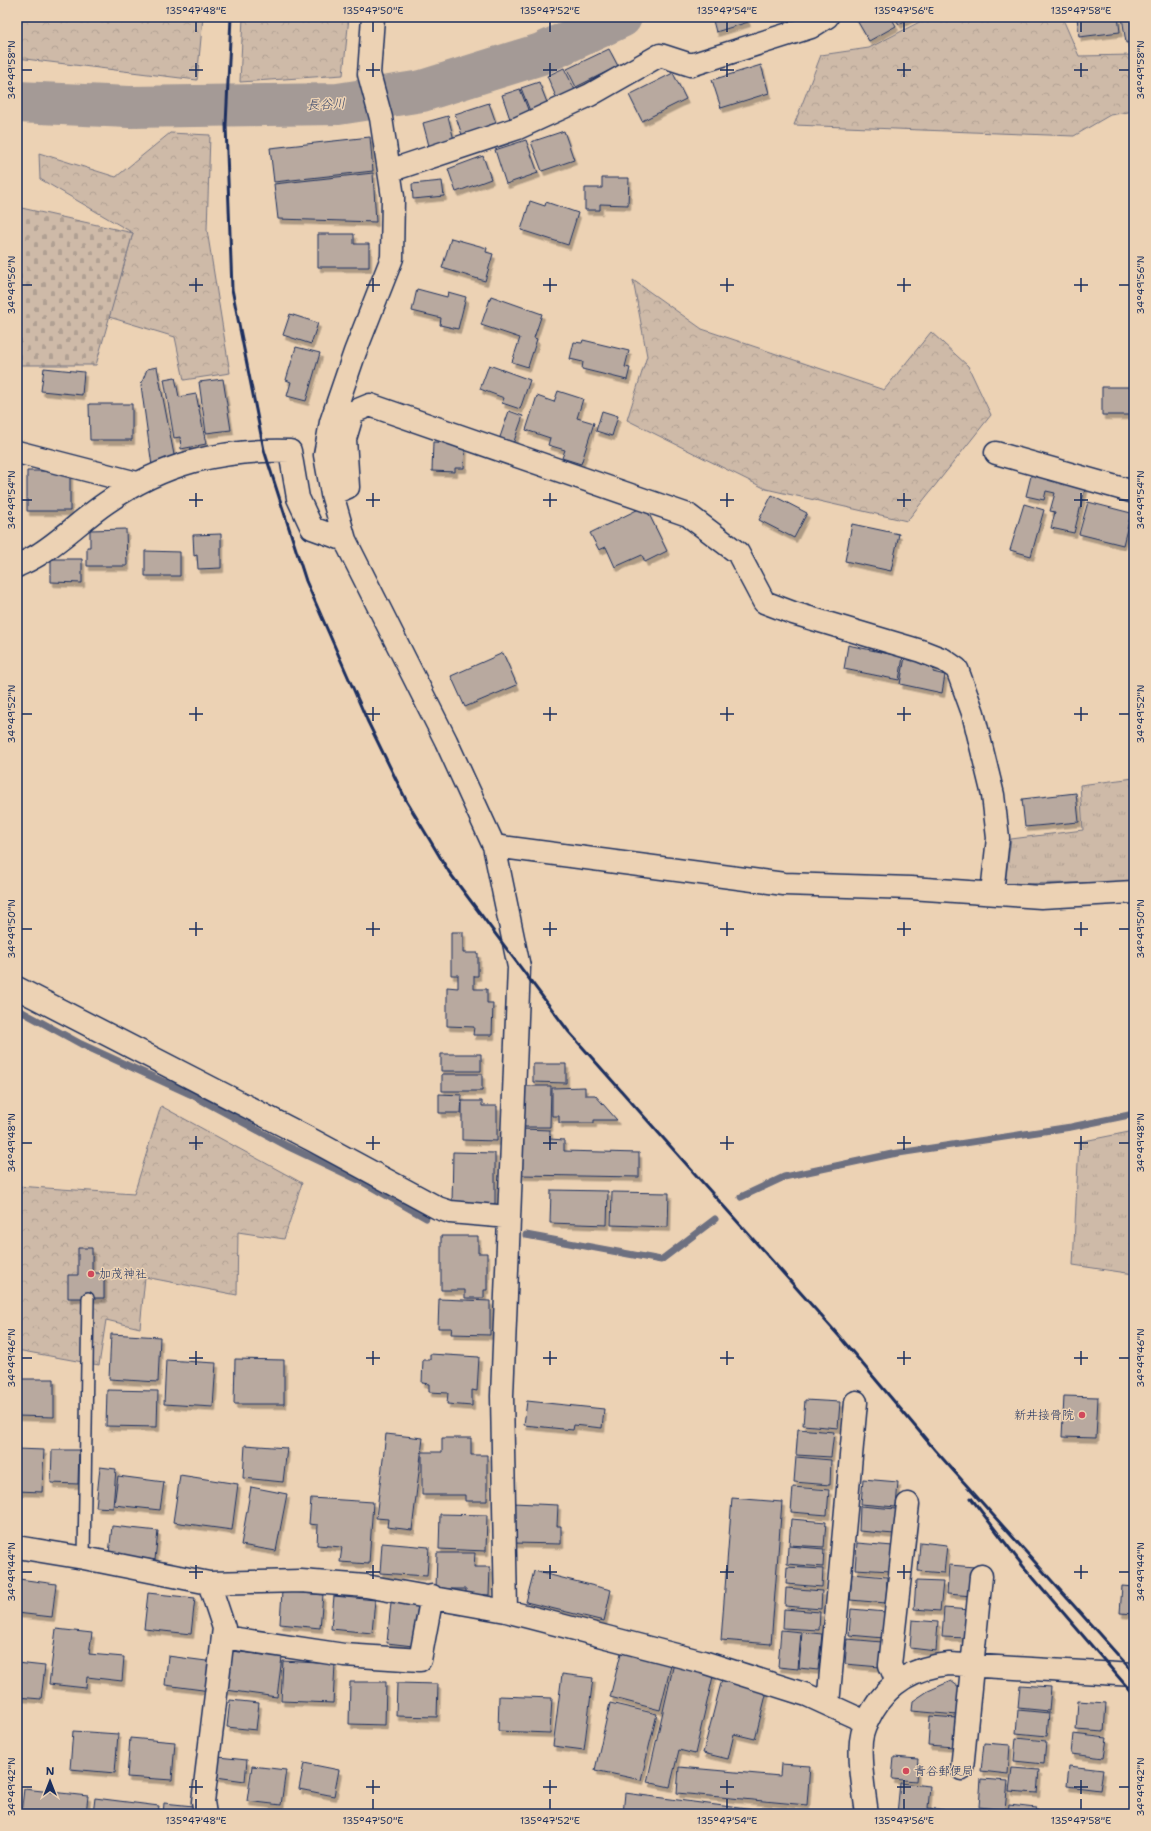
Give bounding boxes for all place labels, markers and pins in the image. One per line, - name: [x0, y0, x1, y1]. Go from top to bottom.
- place label: 加茂神社: [99, 1266, 147, 1282]
- marker: 加茂神社: [86, 1269, 96, 1279]
- place label: 新井接骨院: [1014, 1407, 1074, 1423]
- marker: 新井接骨院: [1077, 1410, 1087, 1420]
- place label: 青谷郵便局: [914, 1763, 974, 1779]
- marker: 青谷郵便局: [901, 1766, 911, 1776]

